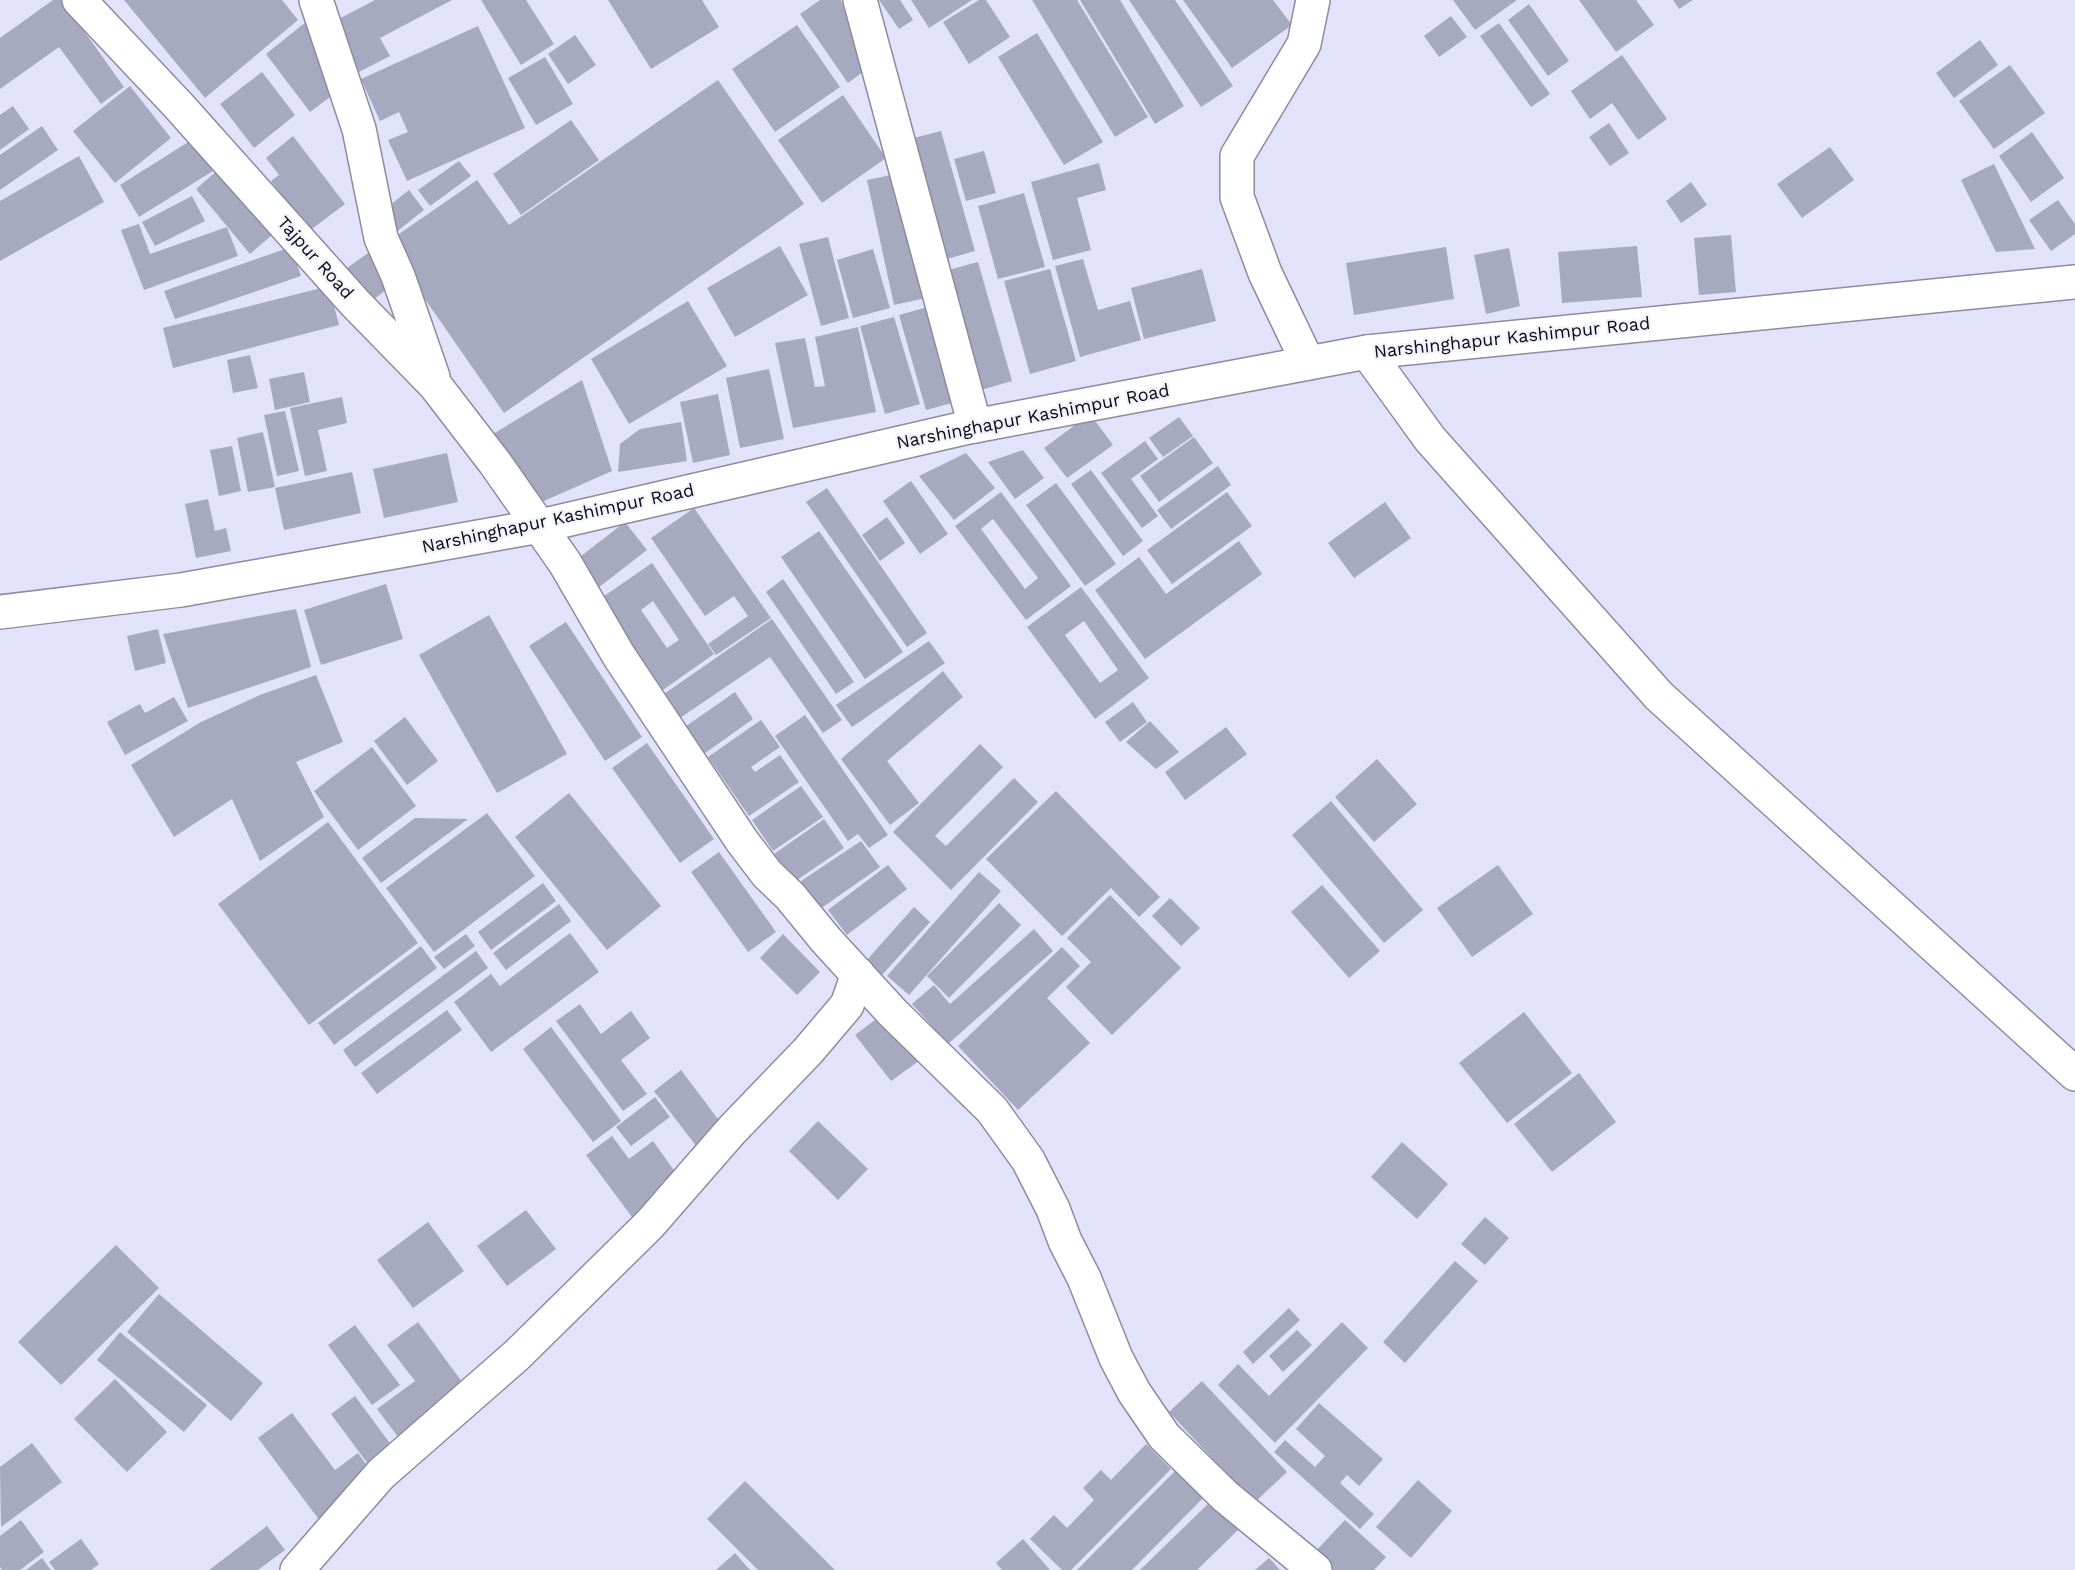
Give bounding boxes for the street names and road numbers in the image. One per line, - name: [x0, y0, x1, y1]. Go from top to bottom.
- street label: Tajpur Road: [272, 212, 358, 304]
- street label: Narshinghapur Kashimpur Road: [1373, 313, 1651, 363]
- street label: Narshinghapur Kashimpur Road: [895, 380, 1171, 454]
- street label: Narshinghapur Kashimpur Road: [420, 480, 696, 558]

